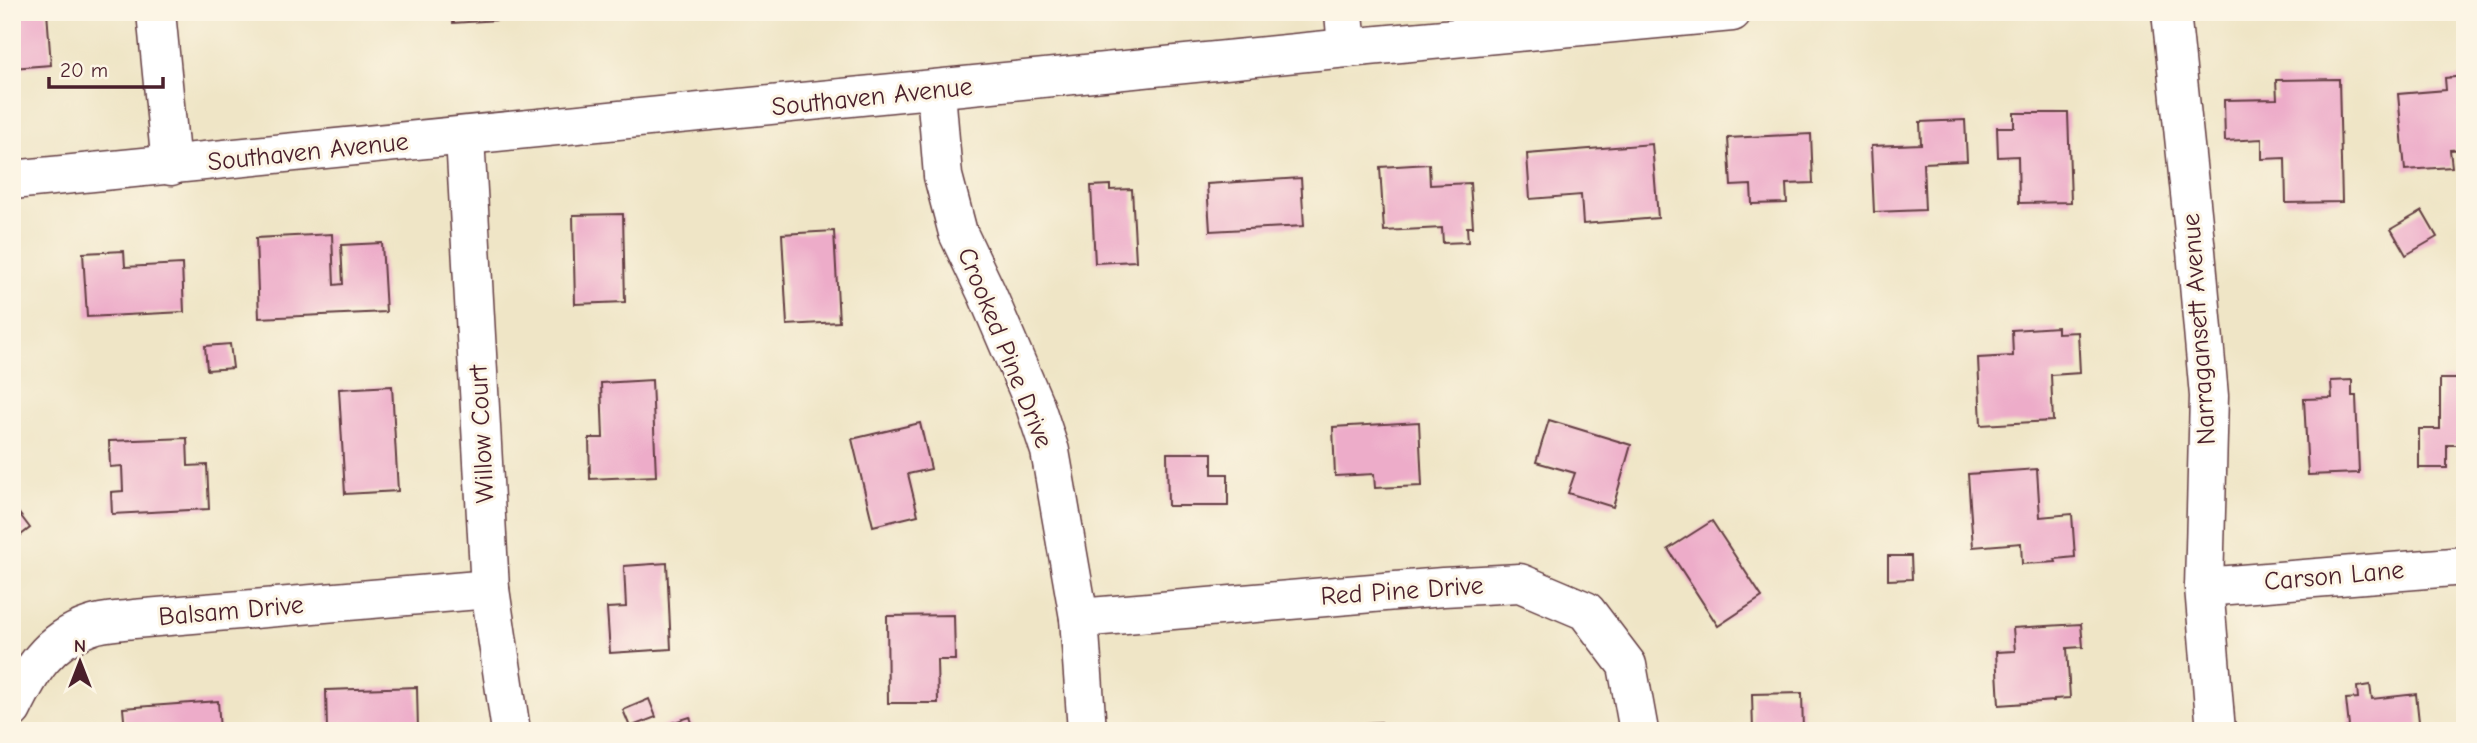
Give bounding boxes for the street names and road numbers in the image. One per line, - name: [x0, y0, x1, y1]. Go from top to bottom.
- street label: Southaven Avenue: [770, 72, 974, 122]
- street label: Southaven Avenue: [206, 127, 410, 177]
- street label: Narragansett Avenue: [2176, 212, 2222, 446]
- street label: Crooked Pine Drive: [951, 243, 1059, 453]
- street label: Willow Court: [463, 363, 501, 504]
- street label: Carson Lane: [2263, 555, 2405, 597]
- street label: Red Pine Drive: [1320, 570, 1484, 612]
- street label: Balsam Drive: [157, 590, 305, 632]

